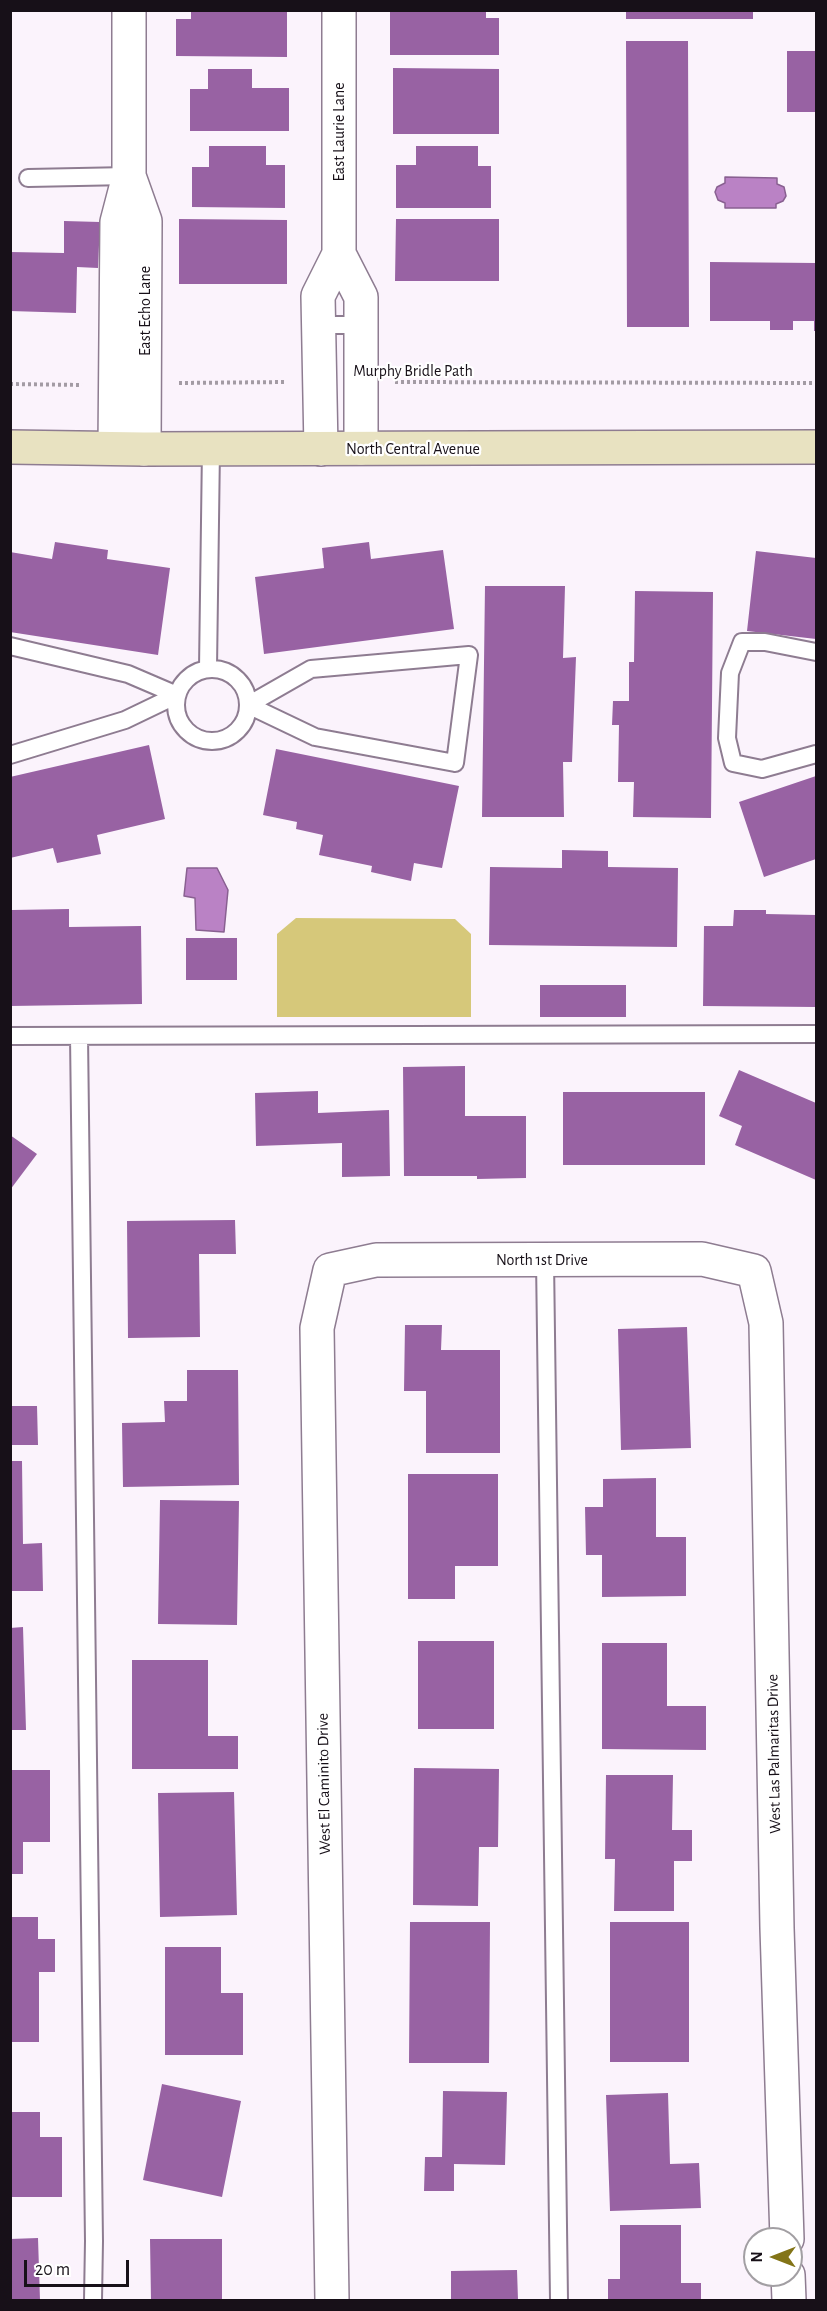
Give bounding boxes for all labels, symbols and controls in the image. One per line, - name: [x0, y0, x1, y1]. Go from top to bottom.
- street label: East Laurie Lane: [329, 82, 349, 182]
- street label: East Echo Lane: [135, 266, 155, 356]
- street label: Murphy Bridle Path: [353, 361, 473, 381]
- street label: North Central Avenue: [346, 439, 480, 459]
- street label: North 1st Drive: [496, 1250, 588, 1270]
- street label: West Las Palmaritas Drive: [763, 1674, 785, 1834]
- street label: West El Caminito Drive: [313, 1713, 335, 1855]
- north arrow: [743, 2227, 803, 2287]
- scale bar: [27, 2248, 132, 2286]
- text: N: [749, 2251, 765, 2263]
- text: 20 m: [35, 2261, 70, 2279]

